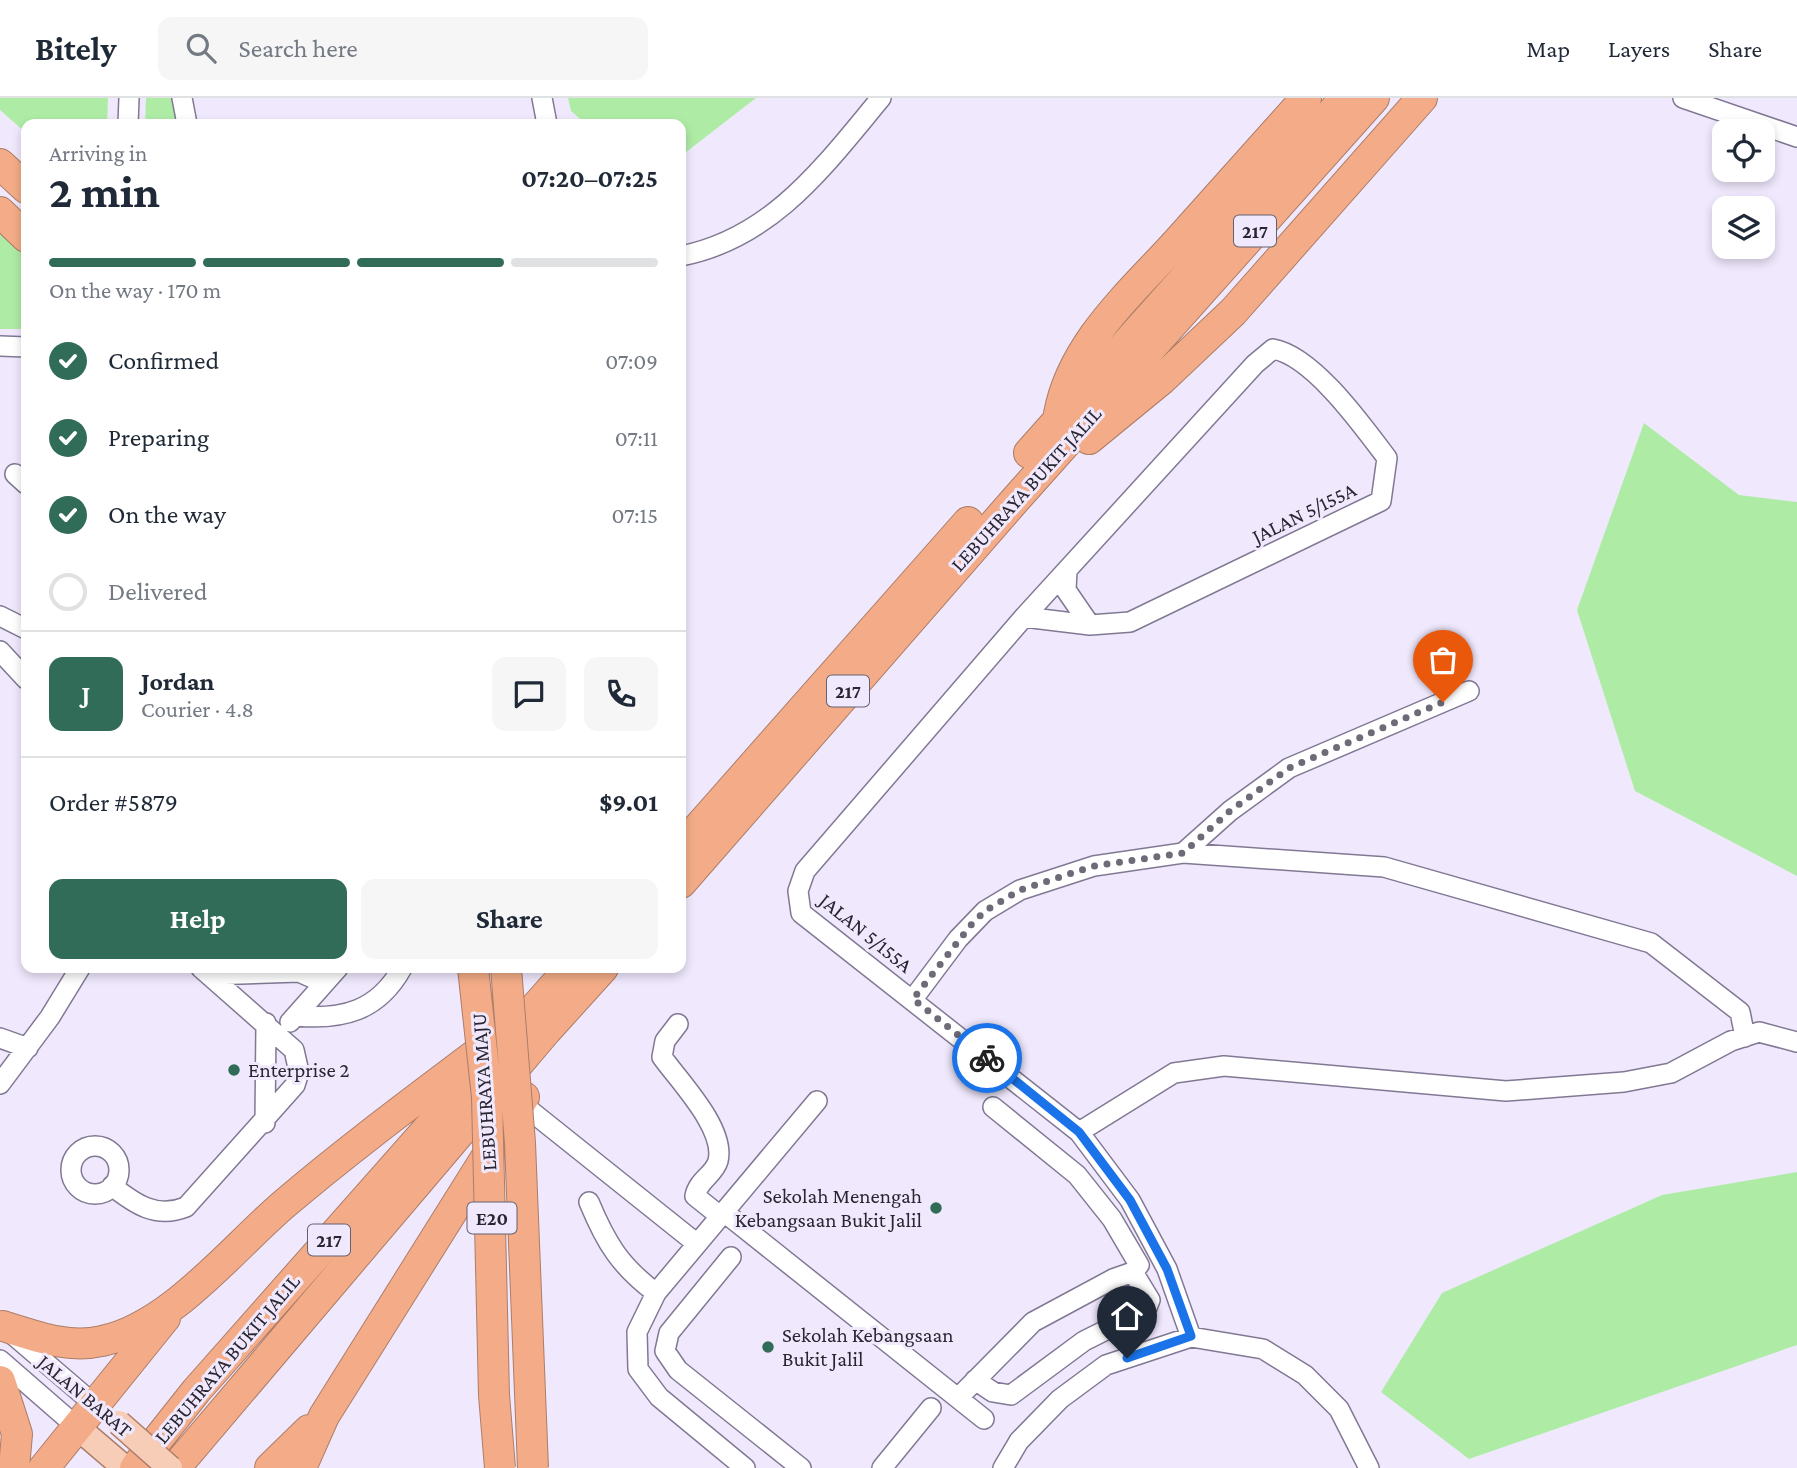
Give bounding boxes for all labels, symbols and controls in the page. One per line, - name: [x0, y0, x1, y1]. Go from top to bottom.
- search box: [158, 17, 648, 80]
- icon: search: [182, 29, 220, 67]
- text: Bitely: [35, 30, 116, 67]
- text: Search here: [238, 34, 358, 63]
- text: Map: [1526, 35, 1570, 62]
- text: Layers: [1608, 35, 1670, 62]
- text: Share: [1708, 35, 1762, 62]
- map controls: [1712, 119, 1775, 259]
- button: locate: [1712, 119, 1775, 182]
- text: Arriving in: [49, 140, 147, 166]
- text: 07:20–07:25: [521, 164, 658, 193]
- text: 2 min: [49, 166, 160, 217]
- button: layers: [1712, 196, 1775, 259]
- road number: 217: [1234, 216, 1276, 246]
- text: On the way · 170 m: [49, 277, 221, 303]
- icon: check: [49, 342, 87, 380]
- text: Confirmed: [108, 346, 219, 375]
- text: 07:09: [605, 348, 658, 374]
- street label: LEBUHRAYA BUKIT JALIL: [946, 401, 1107, 576]
- icon: check: [49, 419, 87, 457]
- text: Preparing: [108, 423, 209, 452]
- text: 07:11: [615, 425, 658, 451]
- street label: JALAN 5/155A: [1246, 478, 1360, 549]
- icon: check: [49, 496, 87, 534]
- text: On the way: [108, 500, 226, 529]
- text: 07:15: [612, 502, 658, 528]
- text: Delivered: [108, 577, 207, 606]
- pin: [1413, 630, 1473, 702]
- icon: bag: [1424, 641, 1462, 679]
- button: chat: [492, 657, 566, 731]
- button: phone: [584, 657, 658, 731]
- text: Jordan: [141, 667, 215, 696]
- road number: 217: [827, 676, 869, 706]
- text: J: [82, 680, 90, 709]
- text: Courier · 4.8: [141, 696, 254, 722]
- text: Order #5879: [49, 788, 178, 817]
- text: $9.01: [599, 788, 658, 817]
- button: Help: [49, 879, 347, 959]
- button: Share: [361, 879, 658, 959]
- street label: JALAN 5/155A: [813, 887, 917, 978]
- street label: LEBUHRAYA MAJU: [467, 1012, 501, 1172]
- courier: [952, 1023, 1022, 1093]
- icon: bike: [968, 1039, 1006, 1077]
- place label: Enterprise 2: [248, 1058, 350, 1082]
- marker: Enterprise 2: [226, 1062, 242, 1078]
- place label: Sekolah Menengah Kebangsaan Bukit Jalil: [735, 1184, 922, 1232]
- marker: Sekolah Menengah Kebangsaan Bukit Jalil: [928, 1200, 944, 1216]
- road number: E20: [468, 1202, 516, 1234]
- road number: 217: [308, 1224, 350, 1256]
- street label: LEBUHRAYA BUKIT JALIL: [149, 1269, 305, 1448]
- pin: [1097, 1286, 1157, 1358]
- icon: home: [1108, 1297, 1146, 1335]
- place label: Sekolah Kebangsaan Bukit Jalil: [782, 1323, 954, 1371]
- marker: Sekolah Kebangsaan Bukit Jalil: [760, 1339, 776, 1355]
- street label: JALAN BARAT: [32, 1348, 137, 1443]

